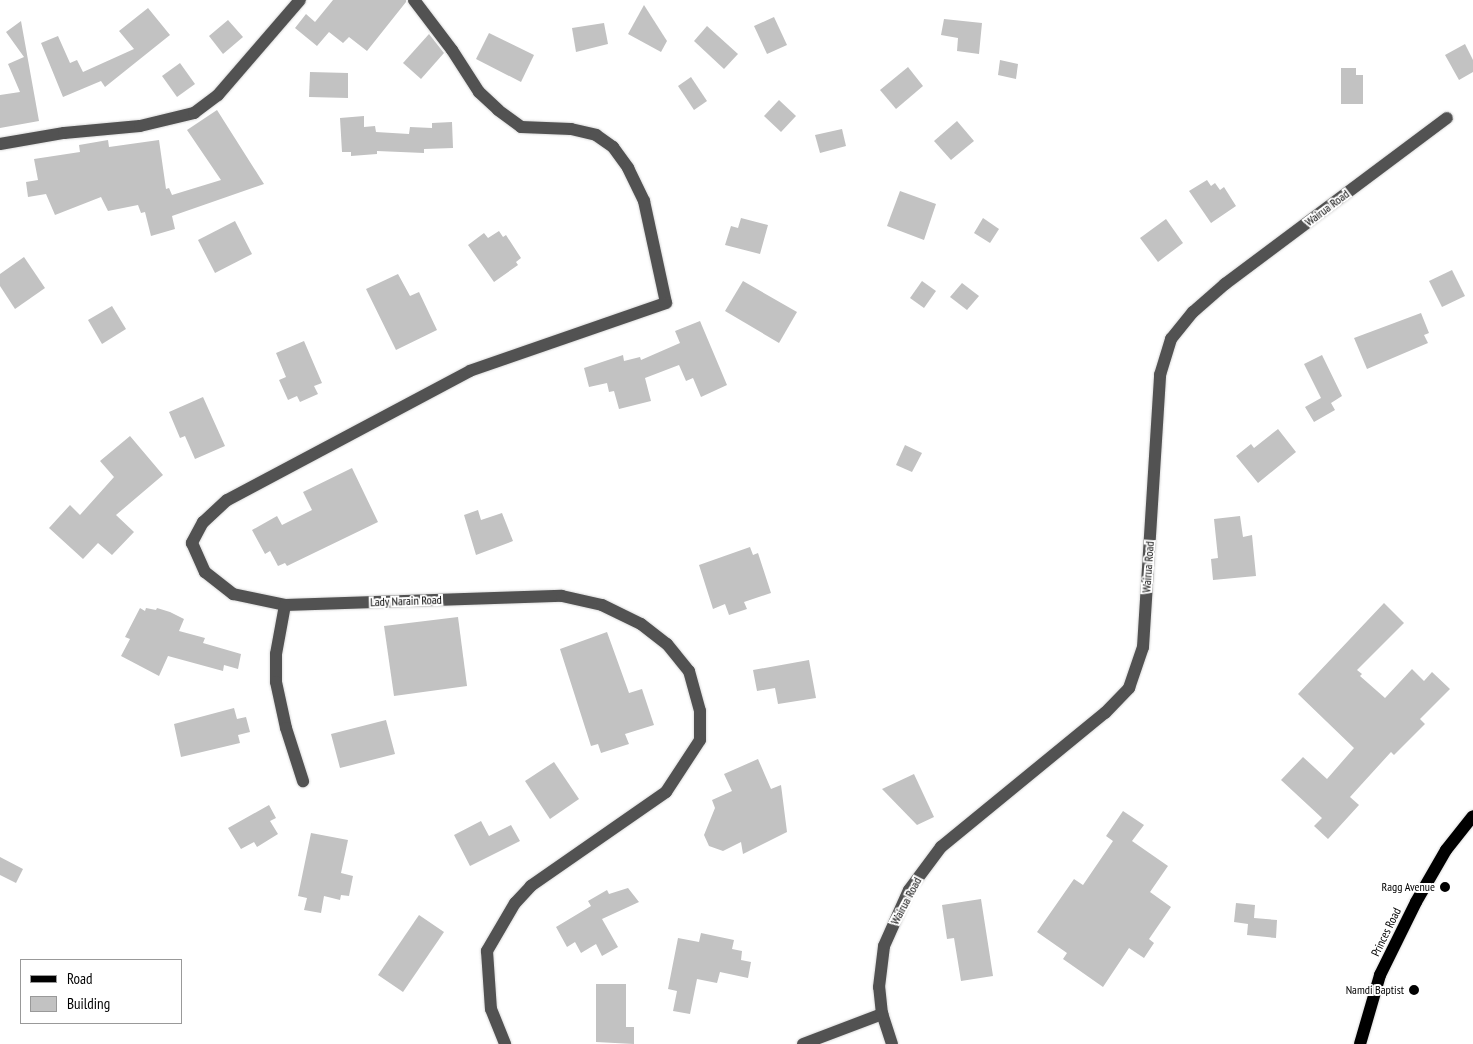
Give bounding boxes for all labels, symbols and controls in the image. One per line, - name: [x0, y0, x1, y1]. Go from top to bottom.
- street label: Wairua Road: [1302, 187, 1352, 229]
- street label: Wairua Road: [1139, 541, 1157, 593]
- street label: Lady Narain Road: [370, 593, 442, 609]
- street label: Wairua Road: [888, 875, 924, 927]
- place label: Ragg Avenue: [1381, 880, 1435, 894]
- marker: Ragg Avenue: [1439, 881, 1451, 893]
- street label: Princes Road: [1368, 905, 1404, 959]
- legend: [20, 959, 182, 1024]
- text: Road: [67, 969, 93, 988]
- place label: Namdi Baptist: [1346, 983, 1404, 997]
- marker: Namdi Baptist: [1408, 984, 1420, 996]
- text: Building: [67, 994, 110, 1013]

